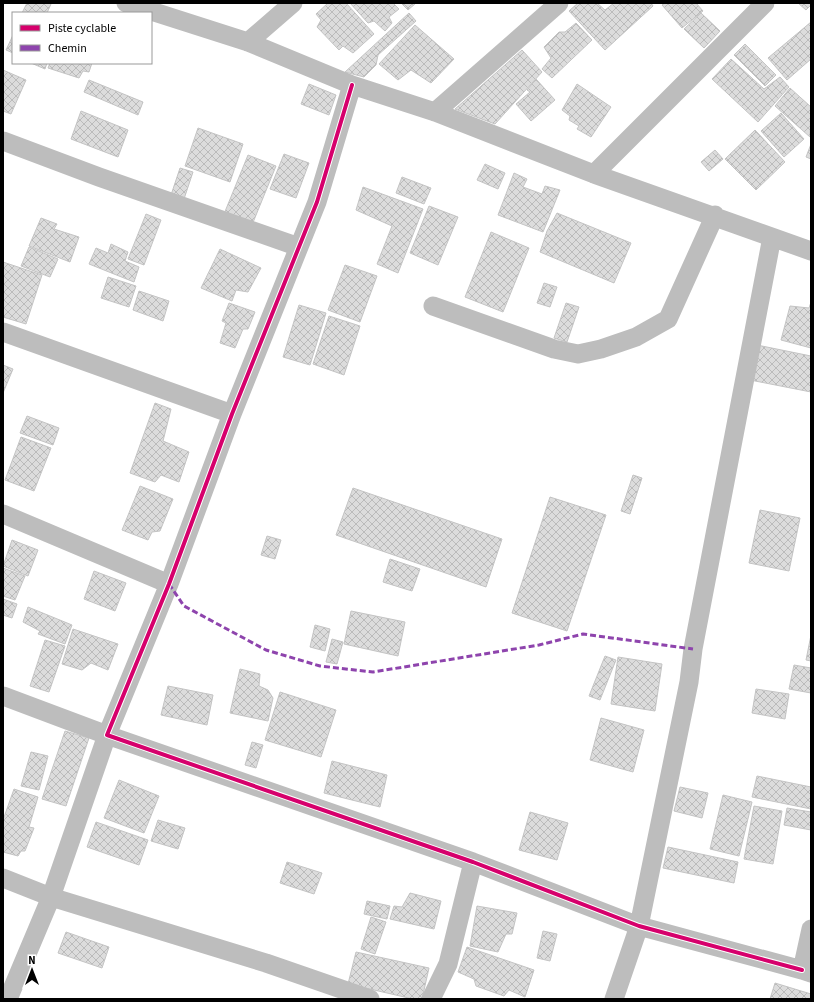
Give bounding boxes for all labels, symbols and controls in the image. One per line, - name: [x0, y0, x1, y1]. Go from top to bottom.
- legend: [12, 12, 152, 64]
- text: Piste cyclable: [48, 20, 116, 37]
- text: Chemin: [48, 40, 87, 57]
- north arrow: [12, 950, 52, 990]
- text: N: [28, 953, 36, 968]

